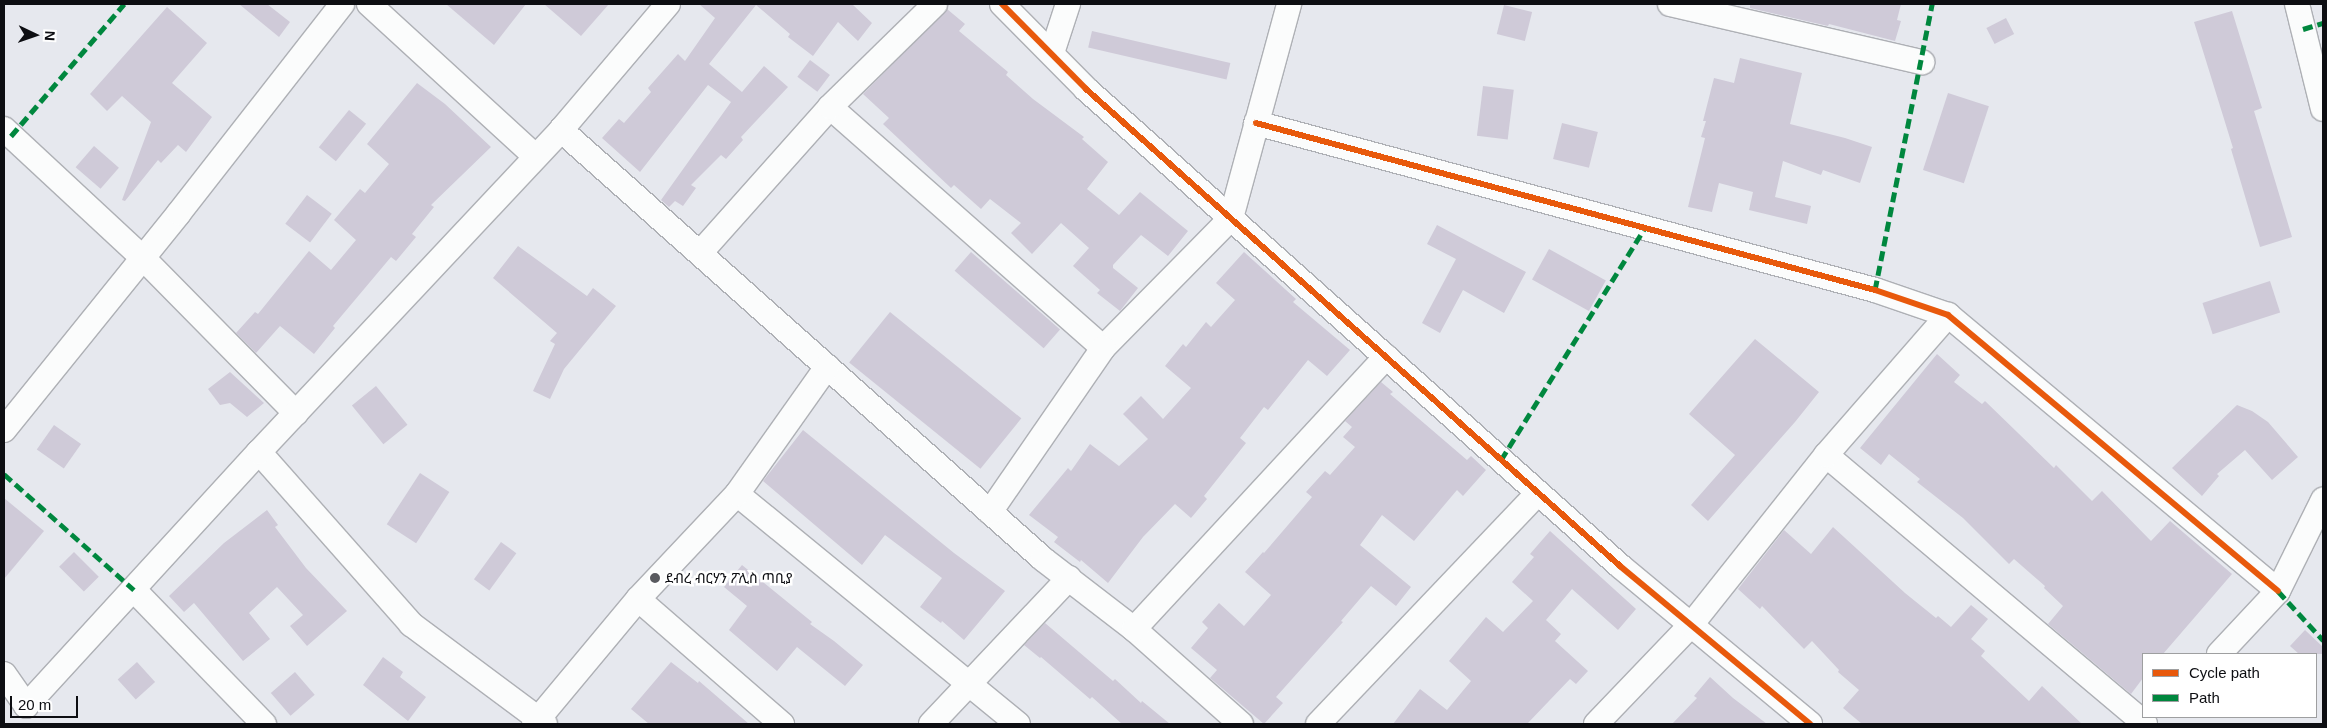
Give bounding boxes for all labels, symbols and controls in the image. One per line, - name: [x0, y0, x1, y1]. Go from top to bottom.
- north arrow: [10, 10, 60, 60]
- text: N: [42, 30, 58, 41]
- place label: ደብረ ብርሃን ፖሊስ ጣቢያ: [665, 570, 793, 586]
- marker: ደብረ ብርሃን ፖሊስ ጣቢያ: [649, 572, 661, 584]
- legend: [2142, 653, 2317, 718]
- text: Cycle path: [2189, 664, 2260, 681]
- scale bar: [12, 686, 80, 718]
- text: Path: [2189, 689, 2220, 706]
- text: 20 m: [18, 696, 51, 713]

